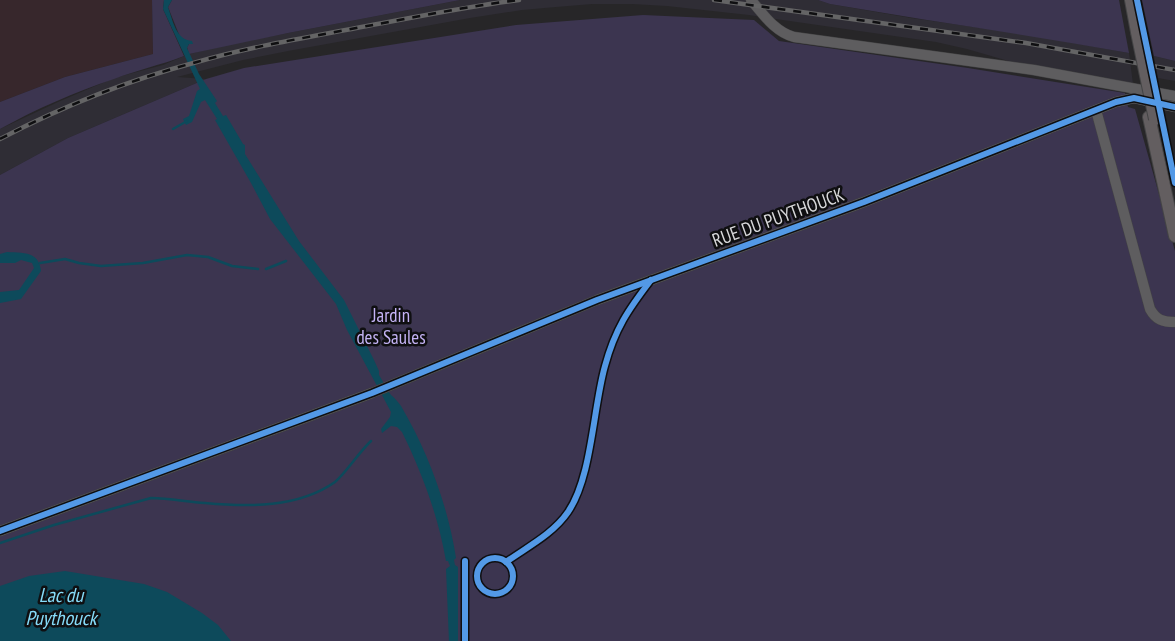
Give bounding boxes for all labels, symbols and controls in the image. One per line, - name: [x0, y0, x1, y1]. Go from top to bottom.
- street label: RUE DU PUYTHOUCK: [709, 182, 847, 252]
- park label: Jardin des Saules: [356, 303, 426, 349]
- water label: Lac du Puythouck: [25, 582, 99, 631]

